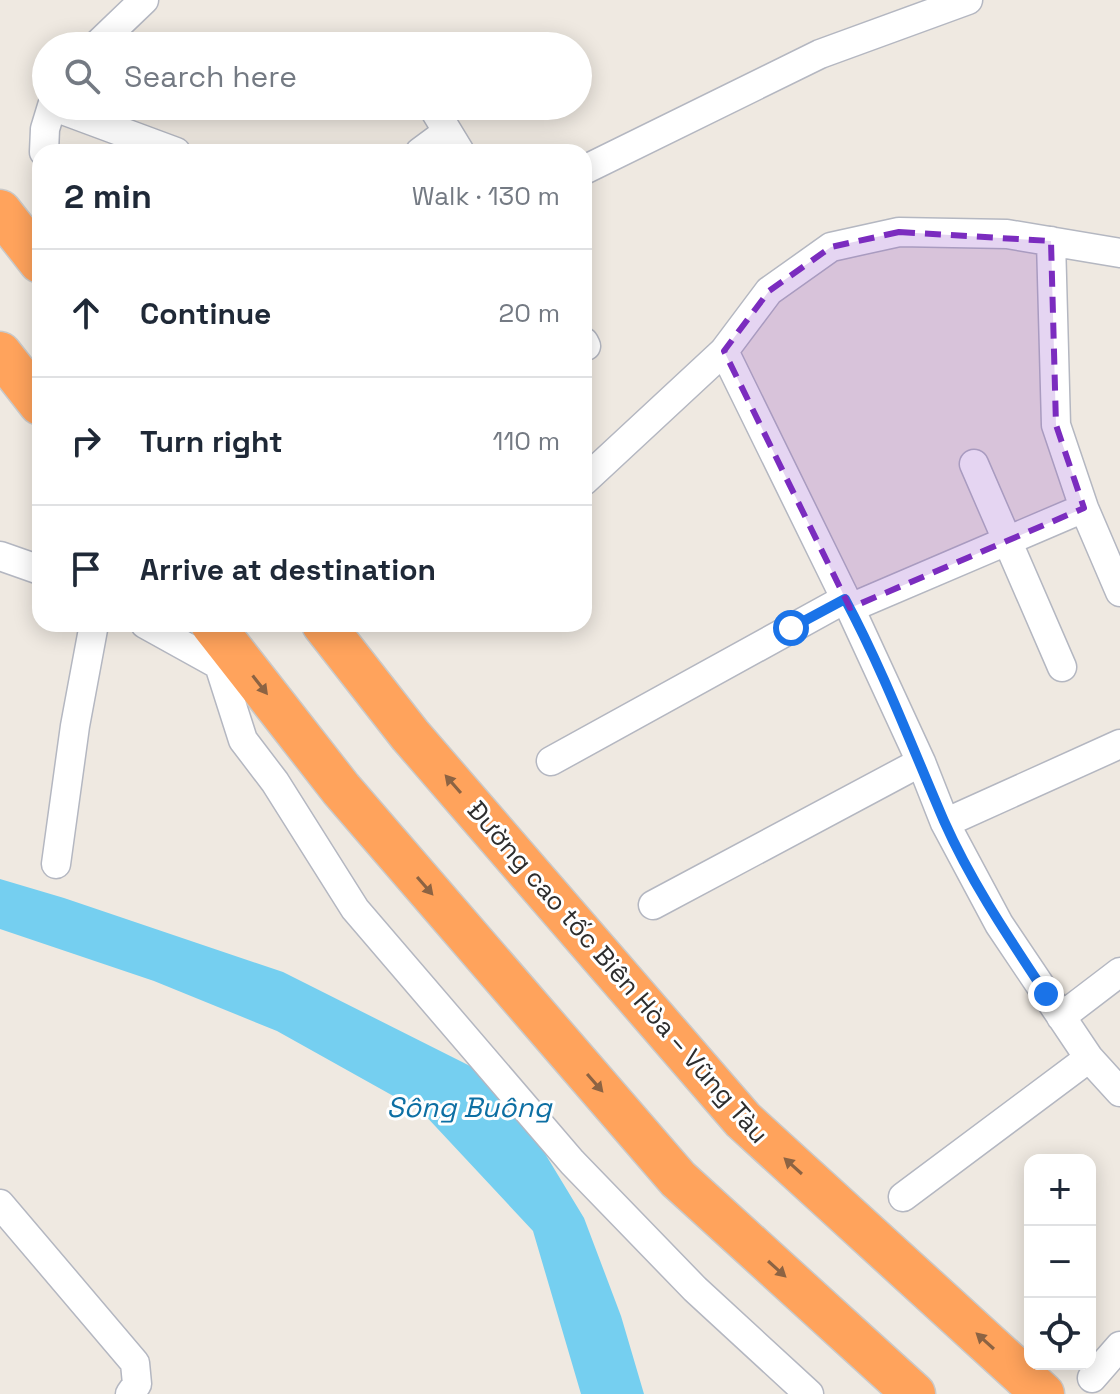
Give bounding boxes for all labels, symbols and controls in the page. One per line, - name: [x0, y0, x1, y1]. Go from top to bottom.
- search box: [32, 32, 592, 120]
- icon: search: [60, 54, 104, 98]
- text: Search here: [124, 57, 297, 96]
- text: 2 min: [64, 175, 152, 218]
- text: Walk · 130 m: [412, 179, 560, 213]
- icon: ahead: [64, 291, 108, 335]
- text: Continue: [140, 294, 271, 333]
- text: 20 m: [499, 296, 560, 330]
- icon: right: [64, 419, 108, 463]
- text: Turn right: [140, 422, 283, 461]
- text: 110 m: [493, 424, 560, 458]
- icon: arrive: [64, 547, 108, 591]
- text: Arrive at destination: [140, 550, 436, 589]
- route start: [773, 610, 809, 646]
- one-way arrow: [252, 675, 268, 695]
- one-way arrow: [445, 775, 462, 795]
- street label: Đường cao tốc Biên Hòa – Vũng Tàu: [460, 794, 776, 1150]
- one-way arrow: [416, 876, 433, 896]
- route end: [1028, 976, 1064, 1012]
- one-way arrow: [586, 1073, 603, 1093]
- water label: Sông Buông: [387, 1089, 553, 1125]
- map controls: [1024, 1154, 1096, 1370]
- button: +: [1024, 1154, 1096, 1226]
- one-way arrow: [784, 1158, 803, 1176]
- button: −: [1024, 1226, 1096, 1298]
- one-way arrow: [767, 1259, 786, 1277]
- button: locate: [1024, 1298, 1096, 1370]
- one-way arrow: [976, 1333, 995, 1351]

